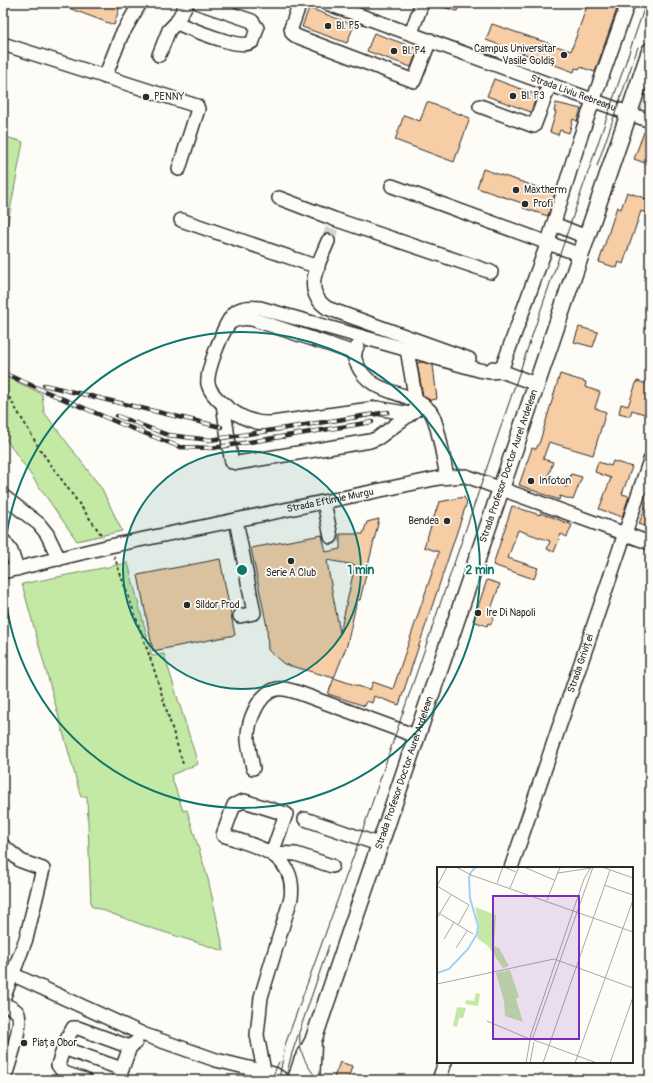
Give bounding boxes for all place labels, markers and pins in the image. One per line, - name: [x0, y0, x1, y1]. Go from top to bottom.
- place label: Bl. P5: [336, 20, 359, 32]
- marker: Bl. P5: [323, 21, 333, 31]
- place label: Campus Universitar Vasile Goldiș: [474, 43, 556, 67]
- place label: Bl. P4: [402, 45, 426, 57]
- marker: Bl. P4: [389, 46, 399, 56]
- marker: Campus Universitar Vasile Goldiș: [559, 50, 569, 60]
- place label: Bl. P3: [521, 90, 545, 102]
- place label: PENNY: [154, 91, 184, 103]
- marker: Bl. P3: [508, 91, 518, 101]
- marker: PENNY: [141, 92, 151, 102]
- place label: Maxtherm: [524, 184, 567, 196]
- marker: Maxtherm: [511, 185, 521, 195]
- place label: Profi: [533, 198, 553, 210]
- marker: Profi: [520, 199, 530, 209]
- place label: Infoton: [539, 475, 572, 487]
- marker: Infoton: [526, 476, 536, 486]
- place label: Bendea: [408, 515, 439, 527]
- marker: Bendea: [442, 516, 452, 526]
- marker: Serie A Club: [286, 556, 296, 566]
- centre of rings: [235, 563, 249, 577]
- place label: Serie A Club: [266, 567, 316, 579]
- place label: Sildor Prod: [195, 599, 240, 611]
- marker: Sildor Prod: [182, 600, 192, 610]
- place label: Ire Di Napoli: [486, 607, 535, 619]
- marker: Ire Di Napoli: [473, 608, 483, 618]
- place label: Piața Obor: [32, 1037, 77, 1049]
- marker: Piața Obor: [19, 1038, 29, 1048]

